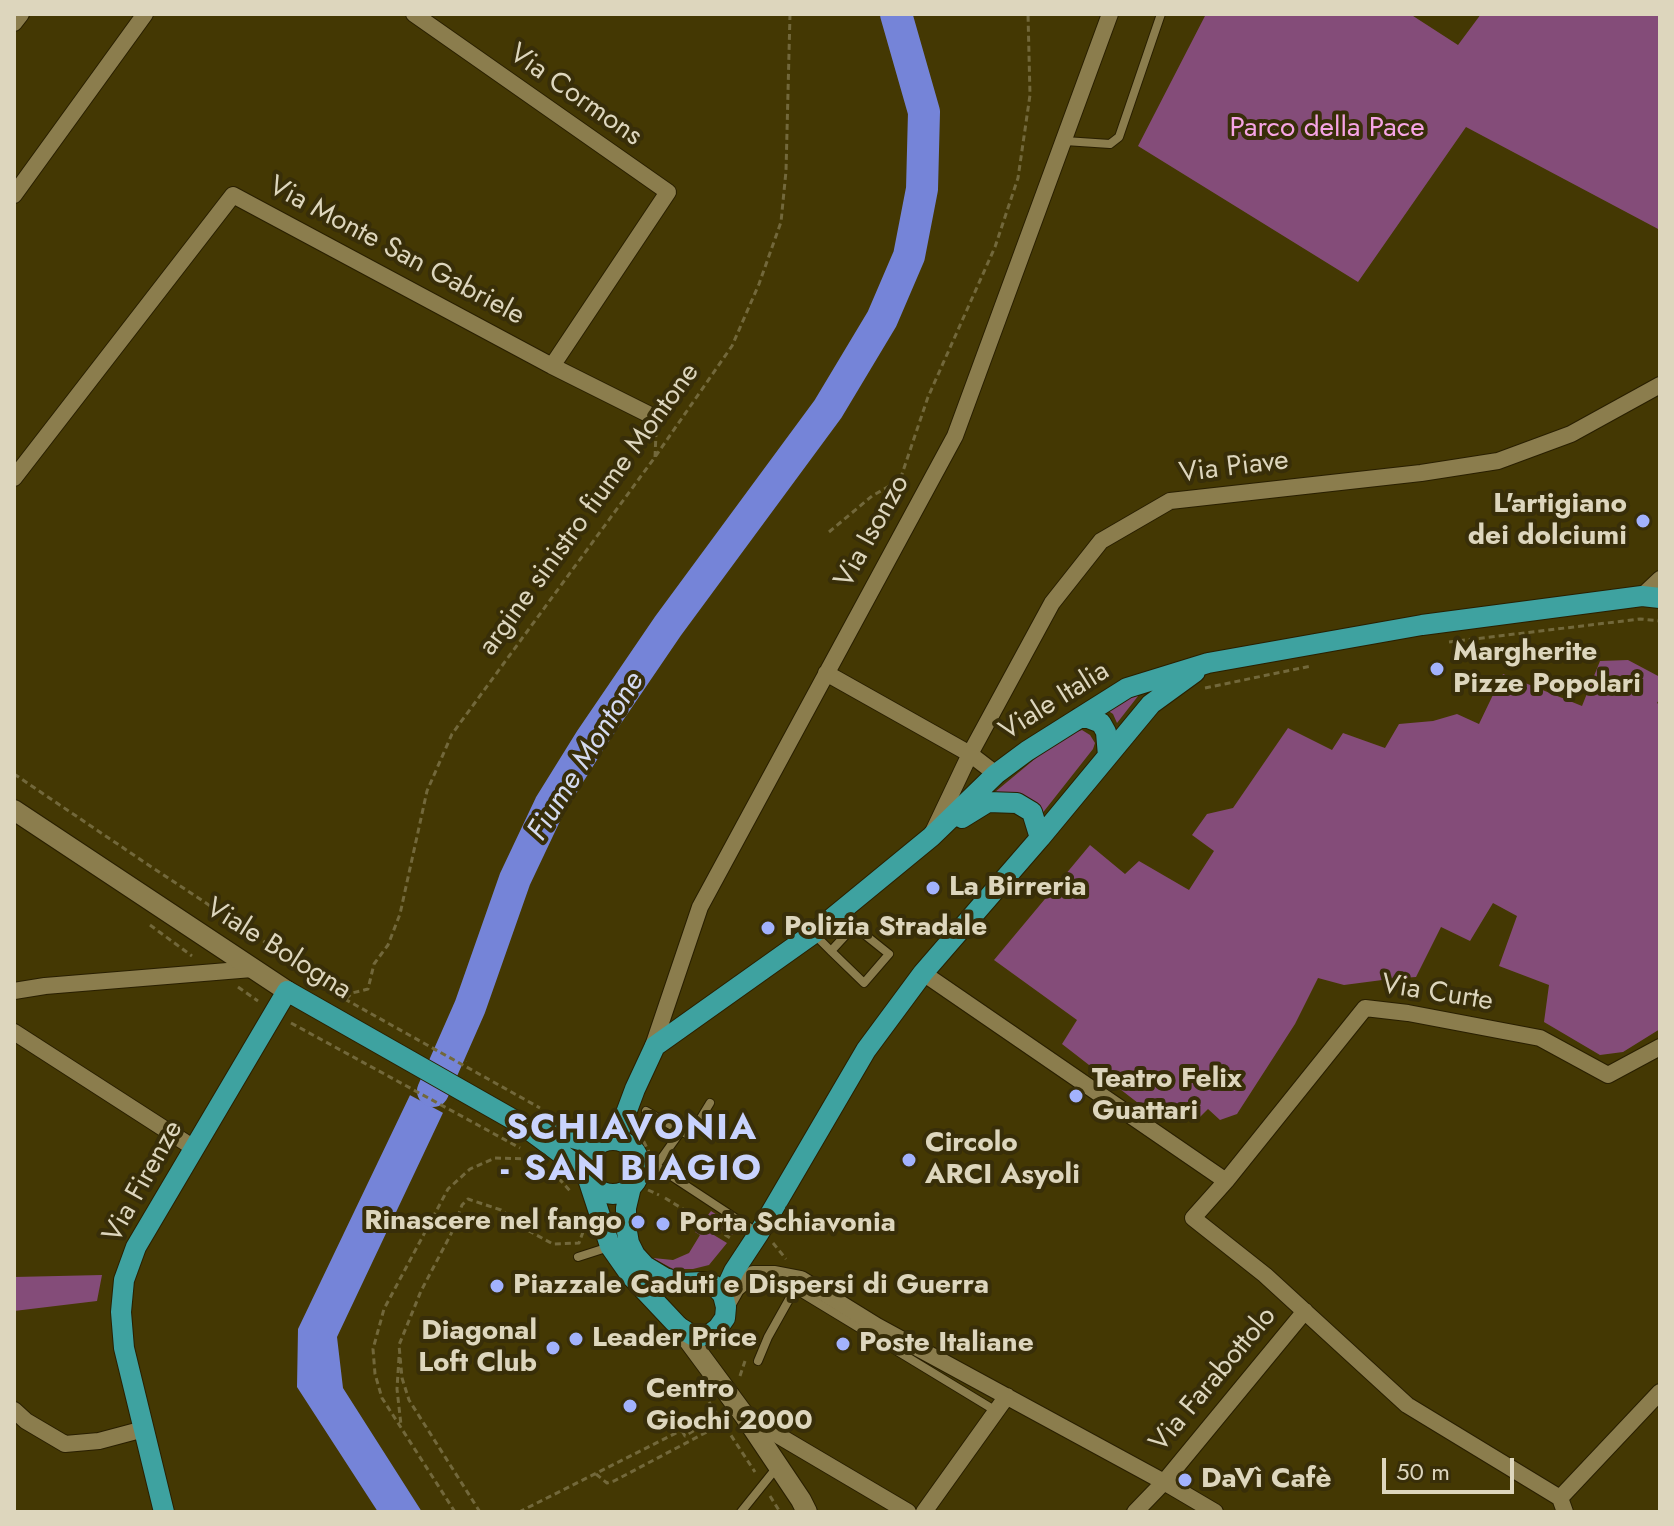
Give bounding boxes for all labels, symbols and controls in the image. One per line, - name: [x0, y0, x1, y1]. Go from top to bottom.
- street label: Via Cormons: [502, 38, 648, 154]
- park label: Parco della Pace: [1229, 112, 1425, 146]
- street label: Via Monte San Gabriele: [262, 170, 530, 334]
- street label: argine sinistro fiume Montone: [473, 357, 707, 663]
- street label: Via Piave: [1177, 445, 1291, 491]
- street label: Via Isonzo: [828, 470, 918, 594]
- place label: L'artigiano dei dolciumi: [1468, 488, 1627, 554]
- marker: L'artigiano dei dolciumi: [1634, 512, 1652, 530]
- place label: Margherite Pizze Popolari: [1453, 636, 1641, 702]
- street label: Viale Italia: [994, 655, 1116, 749]
- marker: Margherite Pizze Popolari: [1428, 660, 1446, 678]
- water label: Fiume Montone: [521, 666, 653, 848]
- place label: La Birreria: [949, 871, 1087, 905]
- marker: La Birreria: [924, 879, 942, 897]
- street label: Viale Bologna: [199, 892, 357, 1008]
- place label: Polizia Stradale: [784, 911, 987, 945]
- marker: Polizia Stradale: [759, 919, 777, 937]
- street label: Via Curte: [1379, 969, 1495, 1019]
- place label: Teatro Felix Guattari: [1092, 1063, 1242, 1129]
- marker: Teatro Felix Guattari: [1067, 1087, 1085, 1105]
- district label: SCHIAVONIA - SAN BIAGIO: [501, 1108, 763, 1193]
- street label: Via Firenze: [97, 1115, 191, 1249]
- place label: Circolo ARCI Asyoli: [925, 1127, 1080, 1193]
- marker: Circolo ARCI Asyoli: [900, 1151, 918, 1169]
- place label: Rinascere nel fango: [364, 1205, 622, 1239]
- place label: Porta Schiavonia: [679, 1207, 896, 1241]
- marker: Rinascere nel fango: [629, 1213, 647, 1231]
- marker: Porta Schiavonia: [654, 1215, 672, 1233]
- place label: Piazzale Caduti e Dispersi di Guerra: [513, 1269, 989, 1303]
- marker: Piazzale Caduti e Dispersi di Guerra: [488, 1277, 506, 1295]
- street label: Via Farabottolo: [1144, 1301, 1284, 1459]
- place label: Diagonal Loft Club: [418, 1315, 537, 1381]
- place label: Leader Price: [592, 1322, 757, 1356]
- place label: Poste Italiane: [859, 1327, 1034, 1361]
- marker: Leader Price: [567, 1330, 585, 1348]
- marker: Poste Italiane: [834, 1335, 852, 1353]
- marker: Diagonal Loft Club: [544, 1339, 562, 1357]
- place label: Centro Giochi 2000: [646, 1373, 813, 1439]
- marker: Centro Giochi 2000: [621, 1397, 639, 1415]
- scale bar: [1386, 1442, 1518, 1492]
- text: 50 m: [1396, 1454, 1450, 1489]
- place label: DaVì Cafè: [1201, 1463, 1331, 1497]
- marker: DaVì Cafè: [1176, 1471, 1194, 1489]

